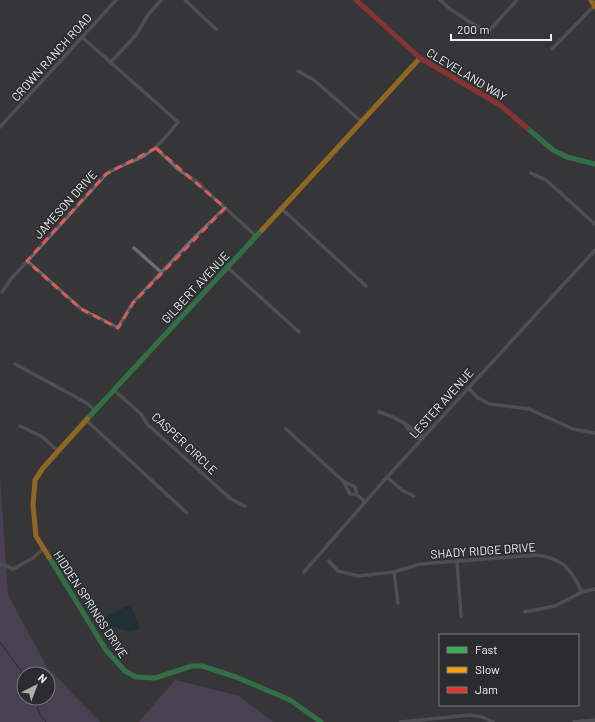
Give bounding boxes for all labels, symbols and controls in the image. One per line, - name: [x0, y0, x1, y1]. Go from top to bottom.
- street label: CROWN RANCH ROAD: [8, 10, 94, 104]
- scale bar: [451, 16, 551, 42]
- text: 200 m: [457, 22, 489, 36]
- street label: CLEVELAND WAY: [425, 45, 510, 103]
- street label: JAMESON DRIVE: [31, 167, 99, 241]
- street label: GILBERT AVENUE: [158, 248, 232, 326]
- street label: LESTER AVENUE: [406, 365, 476, 441]
- street label: CASPER CIRCLE: [149, 409, 221, 477]
- street label: SHADY RIDGE DRIVE: [430, 539, 536, 561]
- street label: HIDDEN SPRINGS DRIVE: [51, 548, 131, 660]
- legend: [439, 634, 579, 706]
- text: Fast: [475, 642, 498, 656]
- text: Slow: [475, 662, 500, 676]
- north arrow: [16, 666, 56, 706]
- text: N: [36, 671, 50, 685]
- text: Jam: [475, 682, 498, 696]

